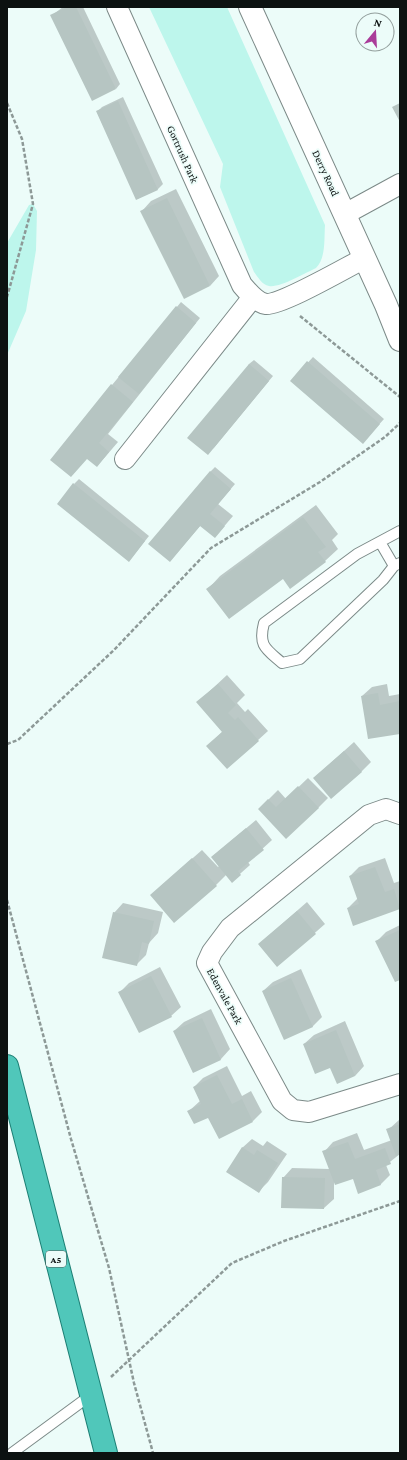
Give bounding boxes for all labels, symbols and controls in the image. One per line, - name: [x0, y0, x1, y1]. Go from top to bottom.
- north arrow: [355, 12, 395, 52]
- text: N: [373, 16, 384, 30]
- street label: Gortrush Park: [165, 123, 201, 185]
- street label: Derry Road: [309, 148, 342, 199]
- street label: Edenvale Park: [205, 966, 246, 1027]
- road number: A5: [46, 1251, 66, 1267]

